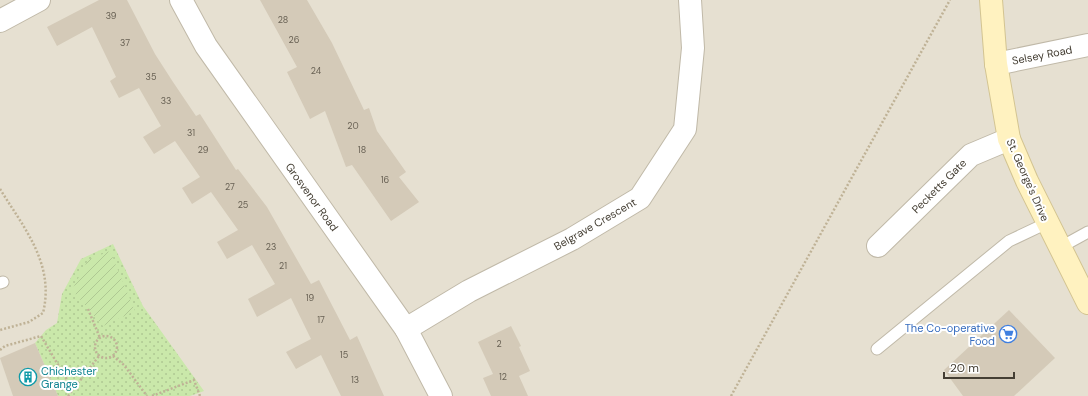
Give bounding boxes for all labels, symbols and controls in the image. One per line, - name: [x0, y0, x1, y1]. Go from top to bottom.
- house number: 39: [106, 10, 117, 22]
- house number: 28: [278, 14, 288, 26]
- house number: 26: [289, 34, 300, 46]
- house number: 37: [120, 37, 130, 49]
- street label: Selsey Road: [1011, 42, 1074, 68]
- house number: 24: [311, 65, 322, 77]
- house number: 35: [146, 71, 156, 83]
- house number: 33: [161, 95, 171, 107]
- house number: 20: [347, 120, 359, 132]
- house number: 31: [187, 127, 195, 139]
- street label: St. George's Drive: [1004, 137, 1052, 223]
- house number: 29: [198, 144, 209, 156]
- house number: 18: [358, 144, 366, 156]
- street label: Pecketts Gate: [909, 156, 969, 216]
- street label: Grosvenor Road: [282, 160, 342, 234]
- house number: 16: [381, 174, 390, 186]
- house number: 27: [225, 181, 235, 193]
- street label: Belgrave Crescent: [551, 195, 639, 253]
- house number: 25: [238, 199, 248, 211]
- house number: 23: [266, 241, 276, 253]
- house number: 21: [279, 260, 287, 272]
- house number: 19: [306, 292, 315, 304]
- house number: 17: [317, 314, 325, 326]
- place label: The Co-operative Food: [905, 321, 995, 348]
- supermarket icon: The Co-operative Food: [998, 324, 1018, 344]
- house number: 2: [496, 338, 502, 350]
- house number: 15: [340, 349, 348, 361]
- scale bar: [944, 354, 1014, 380]
- text: 20 m: [950, 360, 979, 376]
- place label: Chichester Grange: [41, 364, 96, 391]
- building icon: Chichester Grange: [18, 367, 38, 387]
- house number: 12: [499, 371, 507, 383]
- house number: 13: [351, 374, 359, 386]

